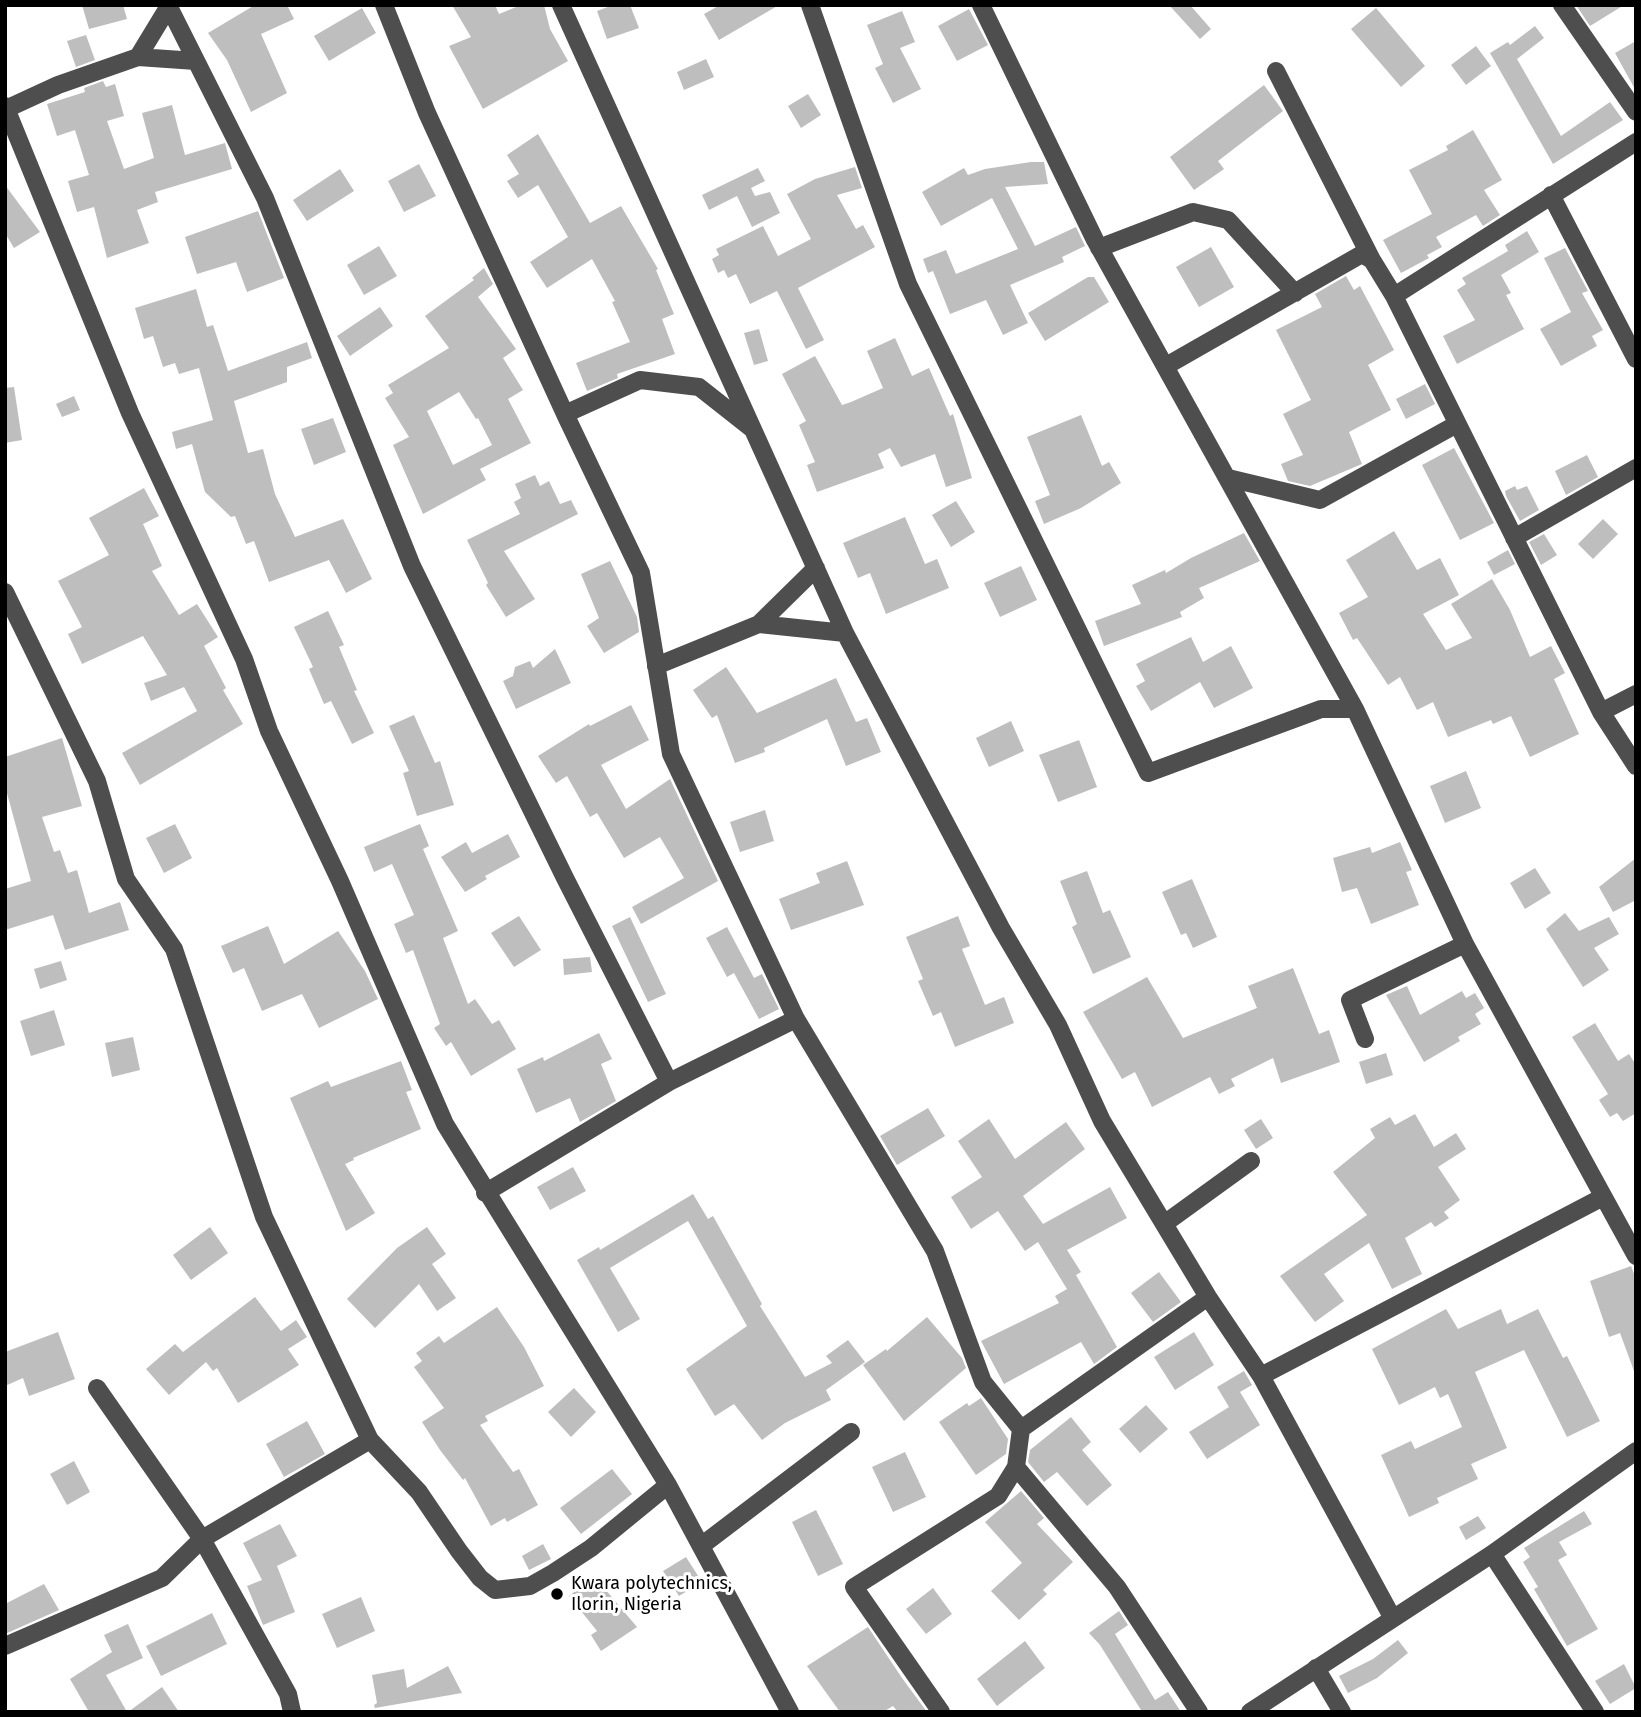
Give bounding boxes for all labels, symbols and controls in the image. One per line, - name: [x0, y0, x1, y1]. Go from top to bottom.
- place label: Kwara polytechnics, Ilorin, Nigeria: [571, 1573, 732, 1616]
- marker: Kwara polytechnics, Ilorin, Nigeria: [549, 1586, 565, 1602]

